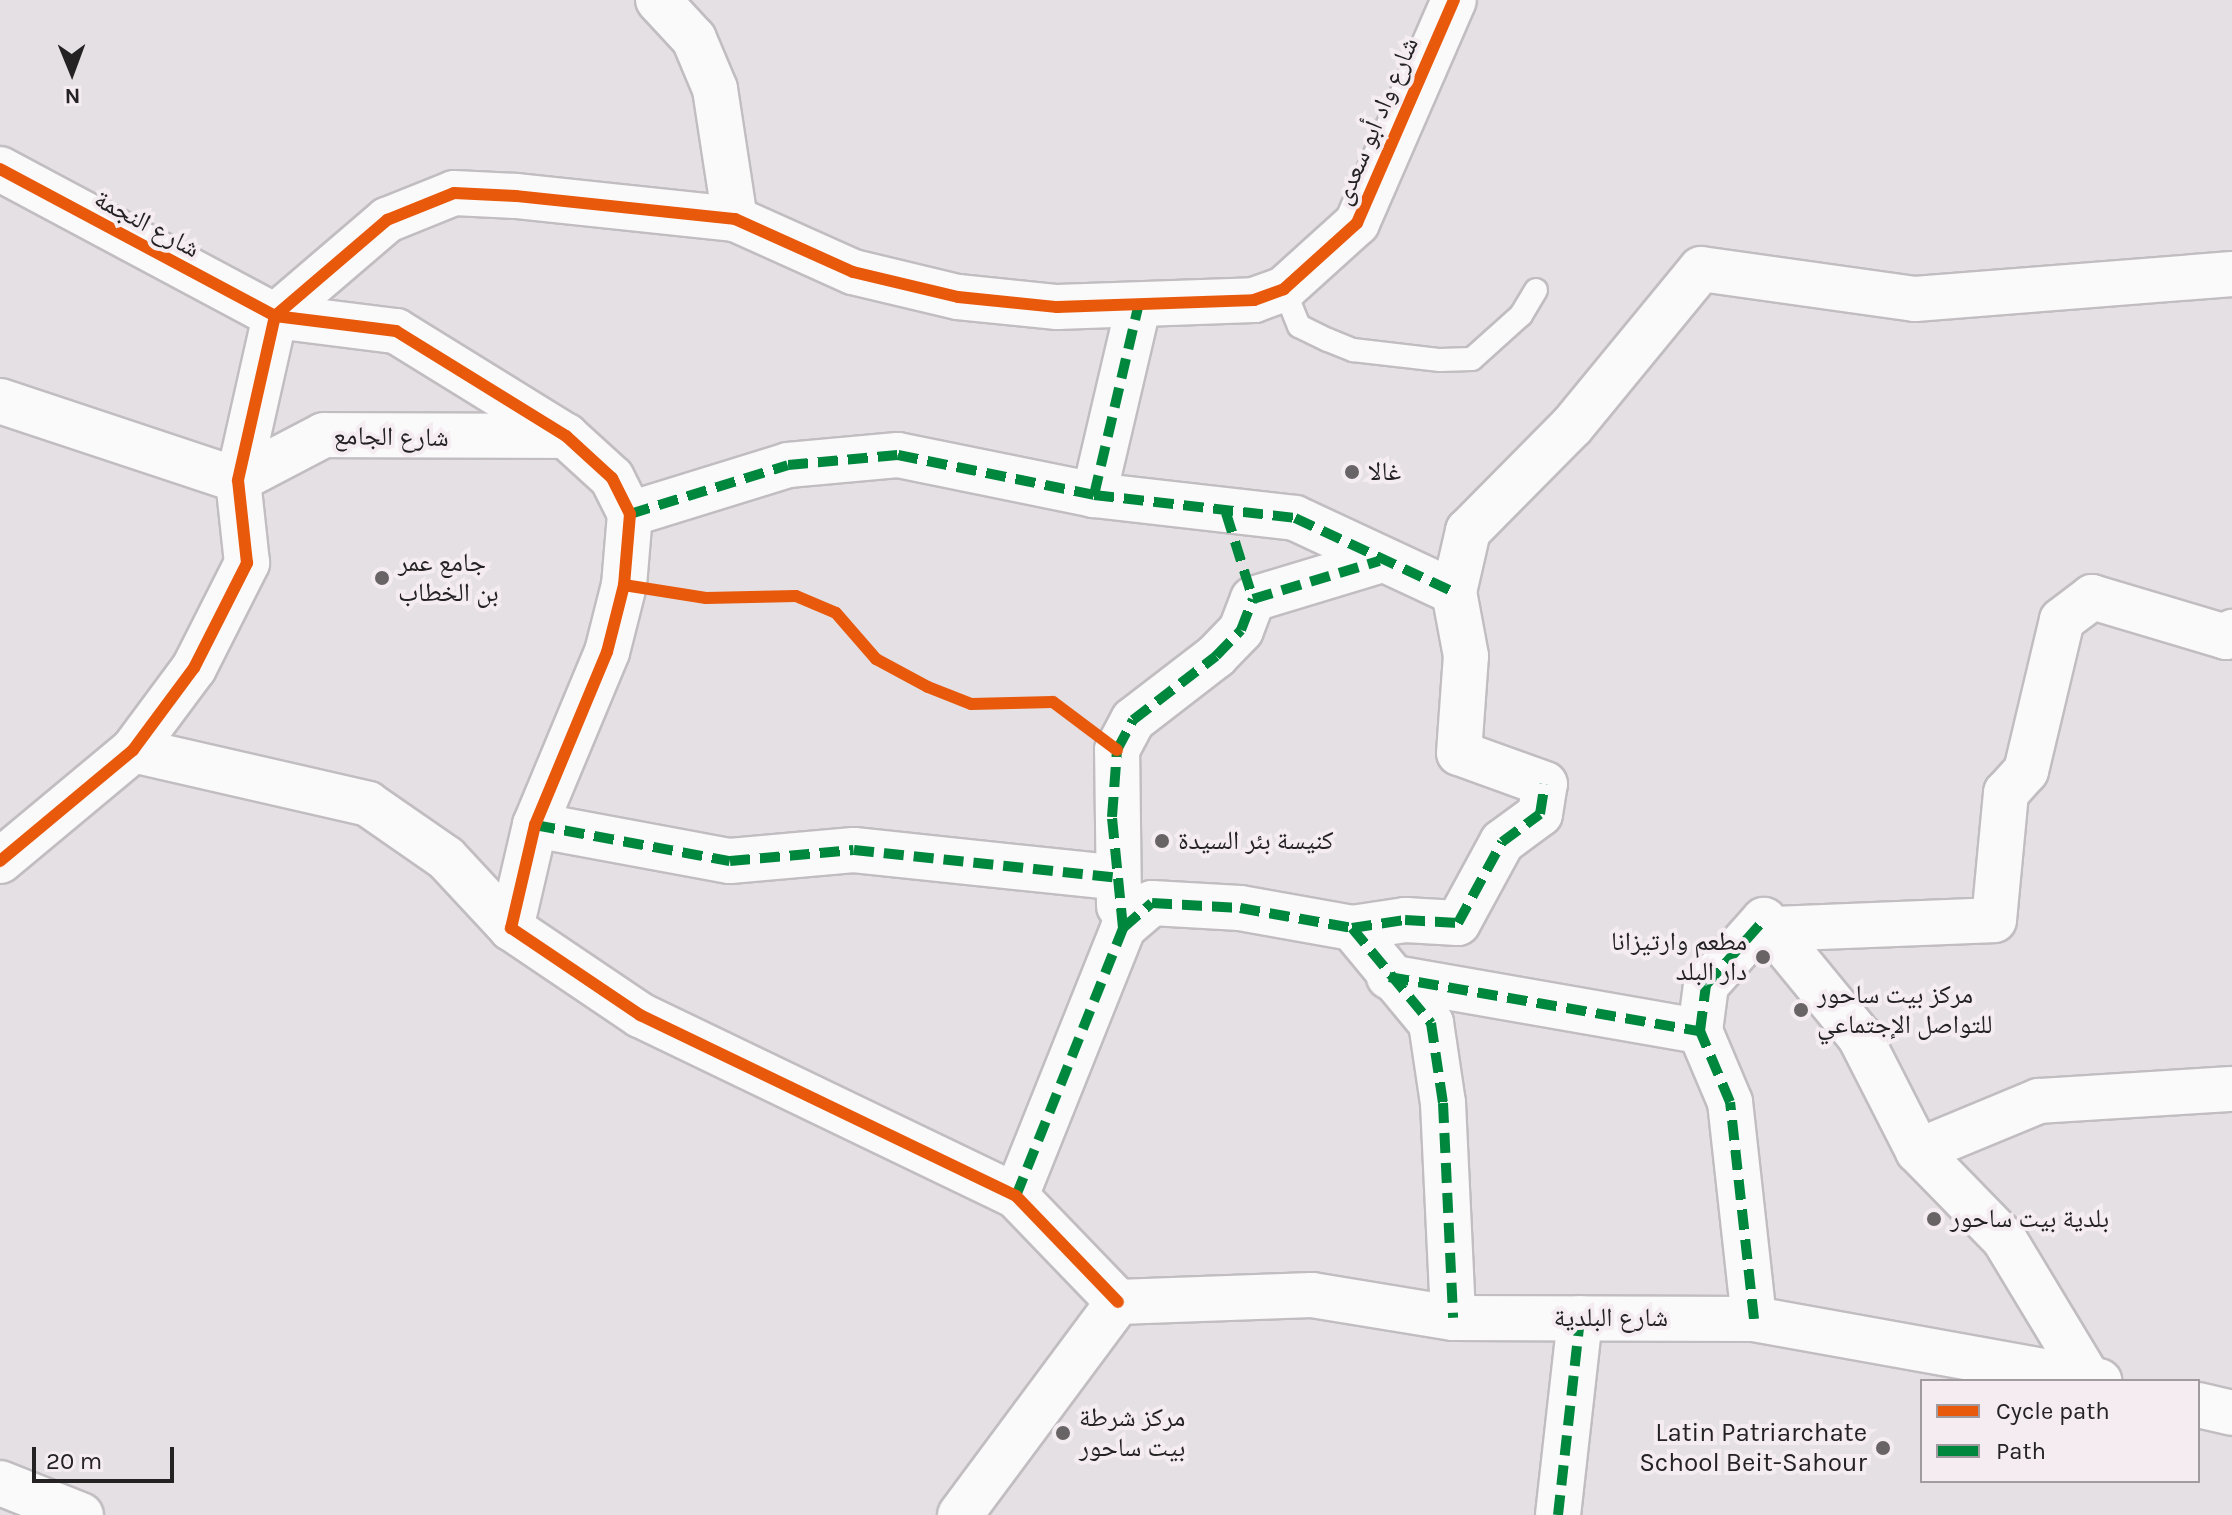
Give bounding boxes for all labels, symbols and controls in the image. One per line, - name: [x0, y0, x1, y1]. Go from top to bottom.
- north arrow: [32, 32, 112, 112]
- street label: شارع واد أبو سعدى: [1327, 33, 1425, 209]
- text: N: [64, 83, 81, 109]
- street label: شارع النجمة: [89, 183, 205, 265]
- street label: شارع الجامع: [333, 420, 449, 454]
- place label: غالا: [1368, 456, 1401, 488]
- marker: غالا: [1343, 463, 1361, 481]
- place label: جامع عمر بن الخطاب: [398, 547, 499, 608]
- marker: جامع عمر بن الخطاب: [373, 569, 391, 587]
- place label: كنيسة بئر السيدة: [1178, 825, 1334, 857]
- marker: كنيسة بئر السيدة: [1153, 832, 1171, 850]
- place label: مطعم وارتيزانا دار البلد: [1611, 926, 1747, 988]
- marker: مطعم وارتيزانا دار البلد: [1754, 948, 1772, 966]
- place label: مركز بيت ساحور للتواصل الإجتماعي: [1817, 979, 1992, 1040]
- marker: مركز بيت ساحور للتواصل الإجتماعي: [1792, 1001, 1810, 1019]
- place label: بلدية بيت ساحور: [1950, 1203, 2109, 1235]
- marker: بلدية بيت ساحور: [1925, 1210, 1943, 1228]
- street label: شارع البلدية: [1554, 1302, 1668, 1334]
- legend: [1920, 1379, 2200, 1483]
- text: Cycle path: [1996, 1397, 2110, 1425]
- place label: مركز شرطة بيت ساحور: [1079, 1402, 1185, 1464]
- place label: Latin Patriarchate School Beit-Sahour: [1639, 1417, 1867, 1478]
- marker: مركز شرطة بيت ساحور: [1054, 1424, 1072, 1442]
- scale bar: [36, 1431, 178, 1481]
- text: Path: [1996, 1437, 2046, 1465]
- marker: Latin Patriarchate School Beit-Sahour: [1874, 1439, 1892, 1457]
- text: 20 m: [46, 1447, 102, 1475]

